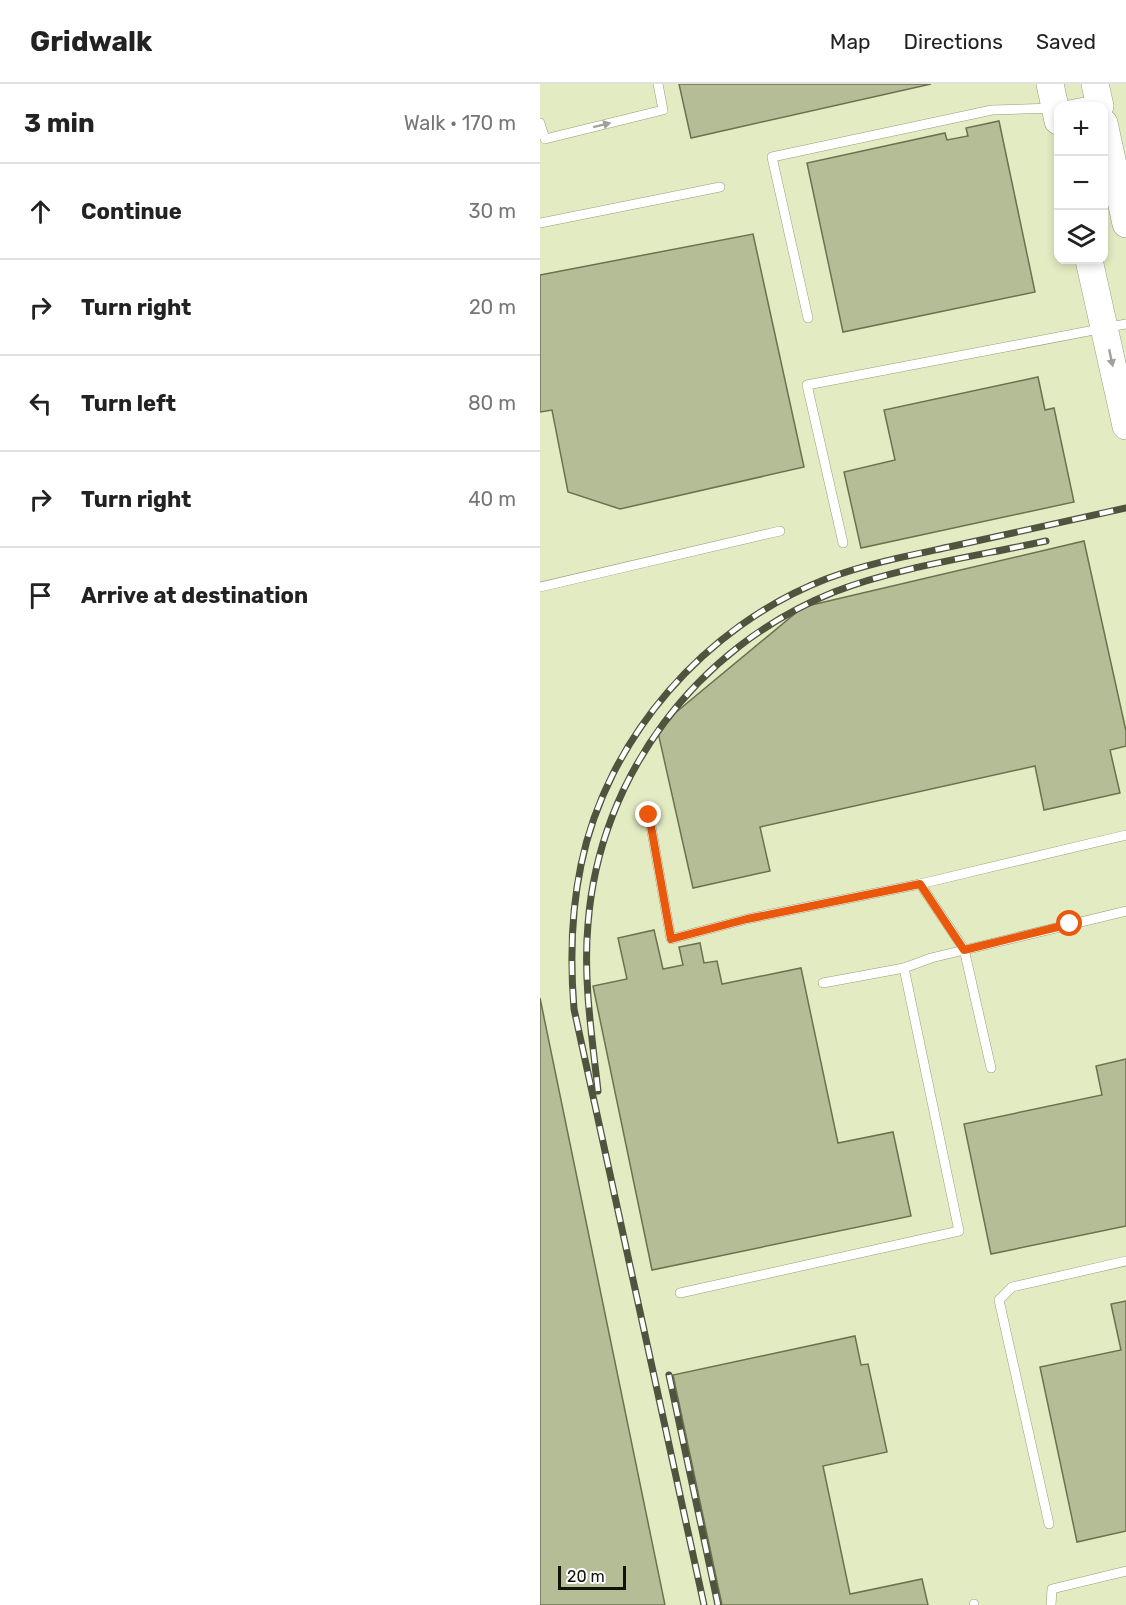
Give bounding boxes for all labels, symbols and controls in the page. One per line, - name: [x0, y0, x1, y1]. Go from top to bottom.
- text: Gridwalk: [30, 25, 152, 58]
- text: Map: [830, 29, 871, 54]
- text: Directions: [904, 29, 1003, 54]
- text: Saved: [1036, 29, 1096, 54]
- map controls: [1054, 102, 1108, 264]
- button: +: [1054, 102, 1108, 156]
- text: 3 min: [24, 108, 95, 139]
- text: Walk · 170 m: [404, 111, 516, 135]
- one-way arrow: [592, 120, 611, 130]
- button: −: [1054, 156, 1108, 210]
- icon: ahead: [24, 195, 57, 228]
- text: Continue: [81, 198, 182, 225]
- text: 30 m: [469, 199, 516, 223]
- button: layers: [1054, 210, 1108, 264]
- icon: right: [24, 291, 57, 324]
- text: Turn right: [81, 294, 191, 321]
- text: 20 m: [469, 295, 516, 319]
- one-way arrow: [1107, 348, 1116, 367]
- icon: left: [24, 387, 57, 420]
- text: Turn left: [81, 390, 176, 417]
- text: 80 m: [468, 391, 516, 415]
- icon: right: [24, 483, 57, 516]
- text: Turn right: [81, 486, 191, 513]
- text: 40 m: [468, 487, 516, 511]
- icon: arrive: [24, 579, 57, 612]
- text: Arrive at destination: [81, 582, 308, 609]
- route end: [635, 801, 661, 827]
- route start: [1056, 910, 1082, 936]
- scale bar: [558, 1563, 626, 1590]
- text: 20 m: [567, 1567, 605, 1586]

